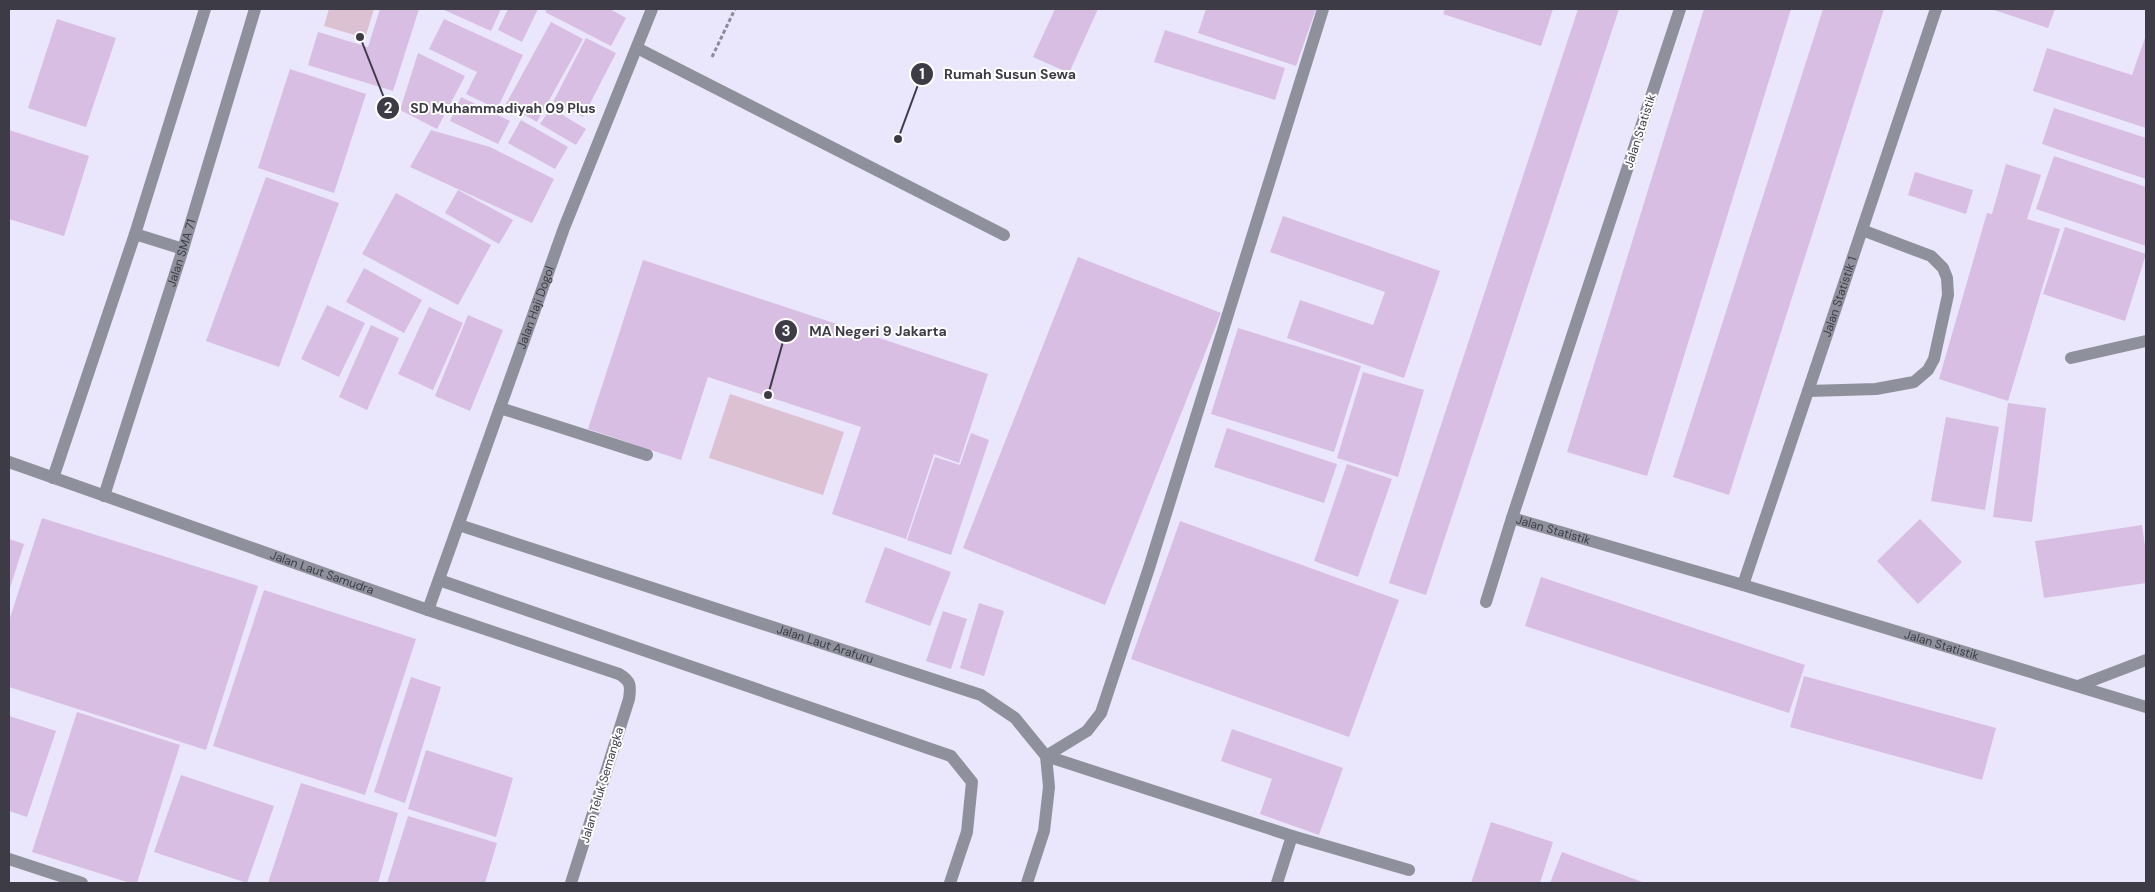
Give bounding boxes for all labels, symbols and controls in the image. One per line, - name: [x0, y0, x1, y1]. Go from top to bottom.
- callout: Rumah Susun Sewa: [909, 60, 1086, 89]
- text: 1: [919, 64, 925, 84]
- text: Rumah Susun Sewa: [944, 65, 1076, 83]
- street label: Jalan Statistik: [1621, 92, 1659, 170]
- callout: SD Muhammadiyah 09 Plus: [375, 93, 606, 122]
- text: 2: [384, 98, 393, 118]
- text: SD Muhammadiyah 09 Plus: [410, 99, 596, 117]
- street label: Jalan SMA 71: [163, 217, 200, 289]
- street label: Jalan Statistik 1: [1819, 254, 1861, 339]
- street label: Jalan Haji Dogol: [514, 264, 558, 351]
- callout: MA Negeri 9 Jakarta: [774, 316, 956, 345]
- text: 3: [781, 321, 791, 341]
- text: MA Negeri 9 Jakarta: [809, 322, 947, 340]
- street label: Jalan Statistik: [1514, 512, 1592, 548]
- street label: Jalan Laut Samudra: [268, 547, 376, 598]
- street label: Jalan Laut Arafuru: [775, 621, 876, 667]
- street label: Jalan Statistik: [1902, 626, 1981, 664]
- street label: Jalan Teluk Semangka: [577, 725, 627, 845]

